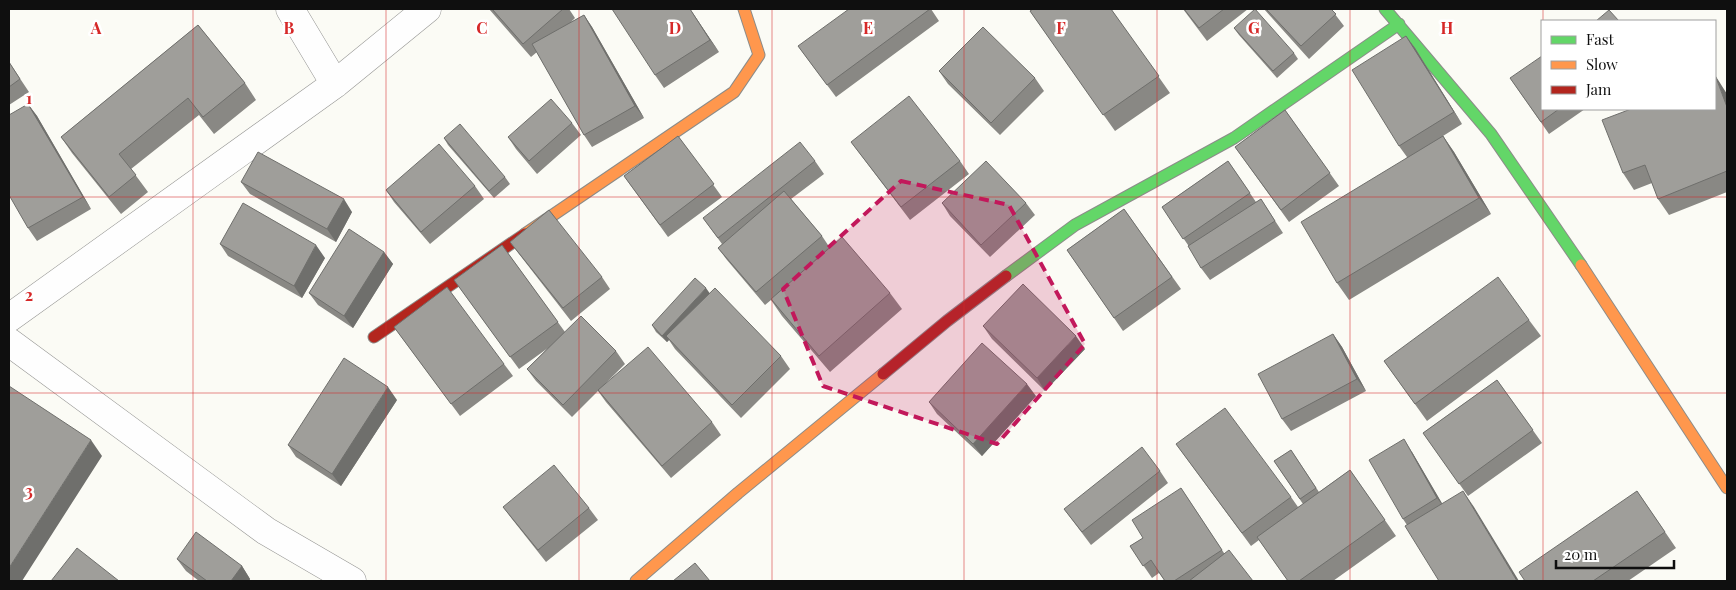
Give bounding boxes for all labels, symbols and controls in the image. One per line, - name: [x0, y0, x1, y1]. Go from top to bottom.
- text: A: [90, 17, 102, 38]
- text: B: [284, 17, 295, 38]
- text: C: [476, 17, 488, 38]
- text: D: [669, 17, 681, 38]
- text: E: [863, 17, 873, 38]
- text: F: [1056, 17, 1066, 38]
- text: G: [1248, 17, 1260, 38]
- text: H: [1441, 17, 1454, 38]
- legend: [1541, 20, 1716, 110]
- text: Fast: [1586, 29, 1615, 49]
- text: Slow: [1586, 54, 1618, 74]
- text: Jam: [1585, 79, 1612, 99]
- text: 1: [26, 87, 32, 108]
- text: 2: [25, 284, 33, 305]
- text: 3: [25, 480, 33, 501]
- scale bar: [1556, 538, 1674, 570]
- text: 20 m: [1564, 544, 1598, 564]

